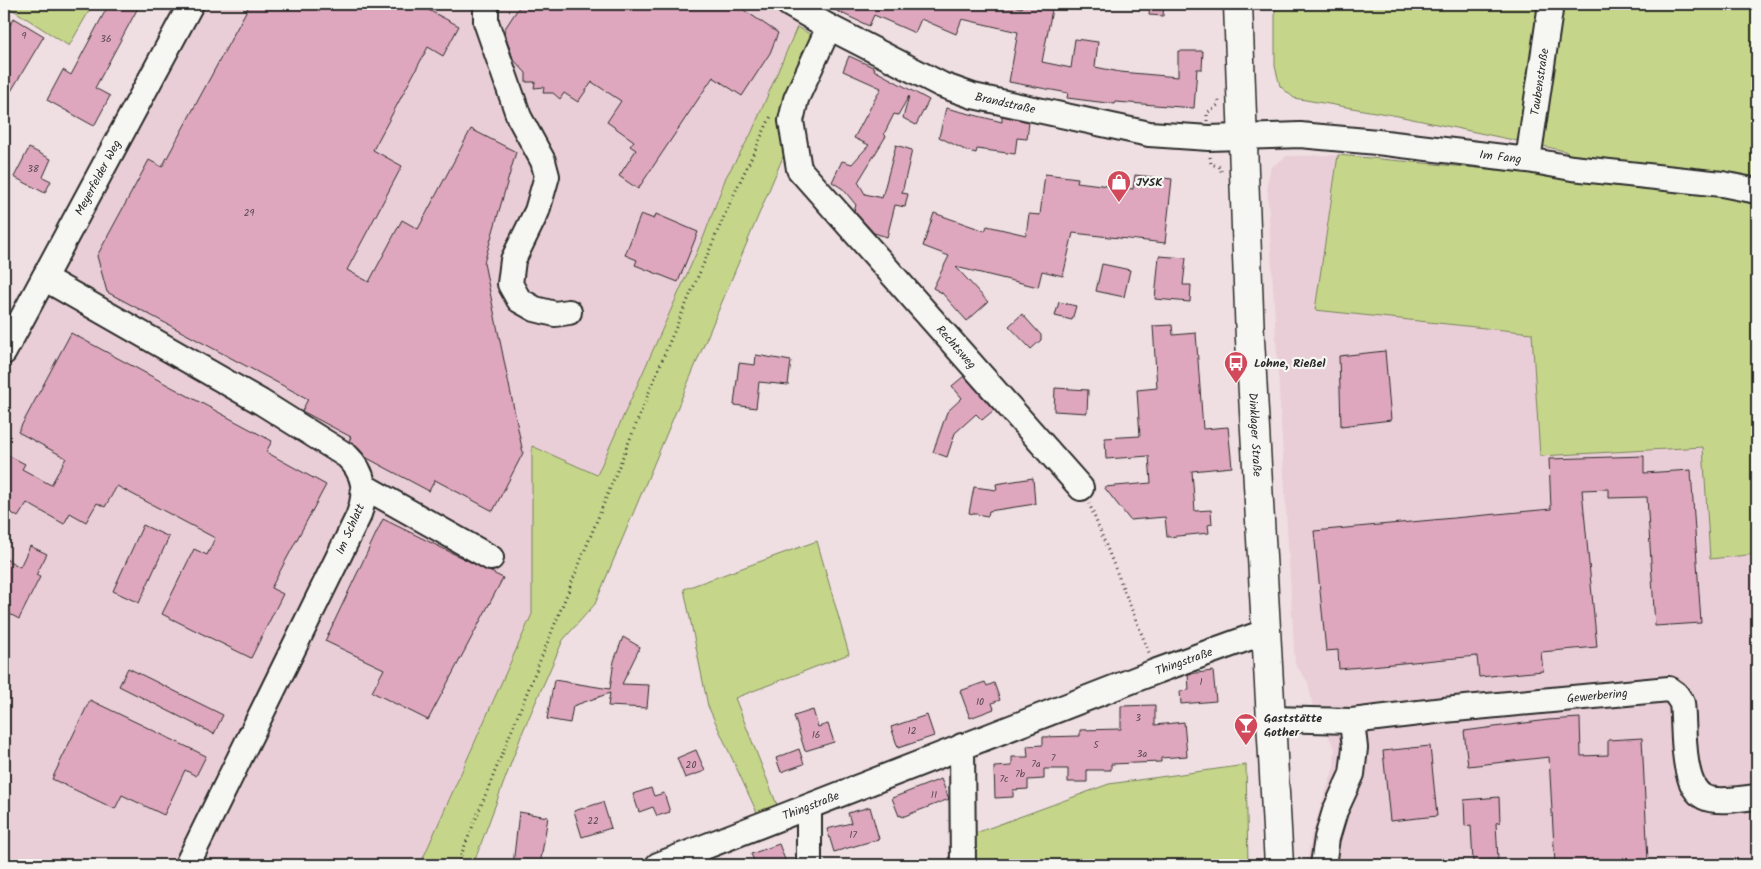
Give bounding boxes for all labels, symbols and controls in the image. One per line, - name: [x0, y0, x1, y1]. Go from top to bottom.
- house number: 9: [22, 28, 27, 44]
- house number: 36: [100, 31, 112, 47]
- street label: Taubenstraße: [1526, 46, 1554, 117]
- street label: Brandstraße: [973, 88, 1038, 119]
- street label: Meyerfelder Weg: [70, 136, 126, 219]
- street label: Im Fang: [1478, 145, 1523, 169]
- house number: 38: [27, 161, 40, 177]
- shop icon: JYSK: [1106, 169, 1132, 203]
- place label: JYSK: [1136, 173, 1162, 192]
- house number: 29: [244, 205, 254, 221]
- street label: Rechtsweg: [931, 321, 981, 374]
- bus stop icon: Lohne, Rießel: [1223, 350, 1249, 384]
- place label: Lohne, Rießel: [1254, 354, 1326, 373]
- street label: Dinklager Straße: [1243, 392, 1267, 478]
- street label: Im Schlatt: [331, 500, 370, 558]
- street label: Thingstraße: [1153, 642, 1216, 681]
- house number: 1: [1199, 674, 1203, 690]
- street label: Gewerbering: [1566, 684, 1629, 708]
- house number: 10: [976, 694, 984, 710]
- place label: Gaststätte Gother: [1264, 709, 1322, 742]
- house number: 3: [1135, 710, 1141, 726]
- bar icon: Gaststätte Gother: [1233, 712, 1259, 746]
- house number: 12: [908, 723, 917, 739]
- house number: 16: [812, 727, 820, 743]
- house number: 5: [1093, 737, 1099, 753]
- house number: 3a: [1137, 746, 1148, 762]
- house number: 7: [1051, 750, 1056, 766]
- house number: 7a: [1031, 756, 1041, 772]
- house number: 20: [686, 757, 696, 773]
- house number: 7b: [1015, 766, 1026, 782]
- house number: 7c: [999, 771, 1009, 787]
- street label: Thingstraße: [780, 786, 843, 826]
- house number: 11: [931, 787, 937, 803]
- house number: 22: [587, 813, 599, 829]
- house number: 17: [849, 827, 857, 843]

